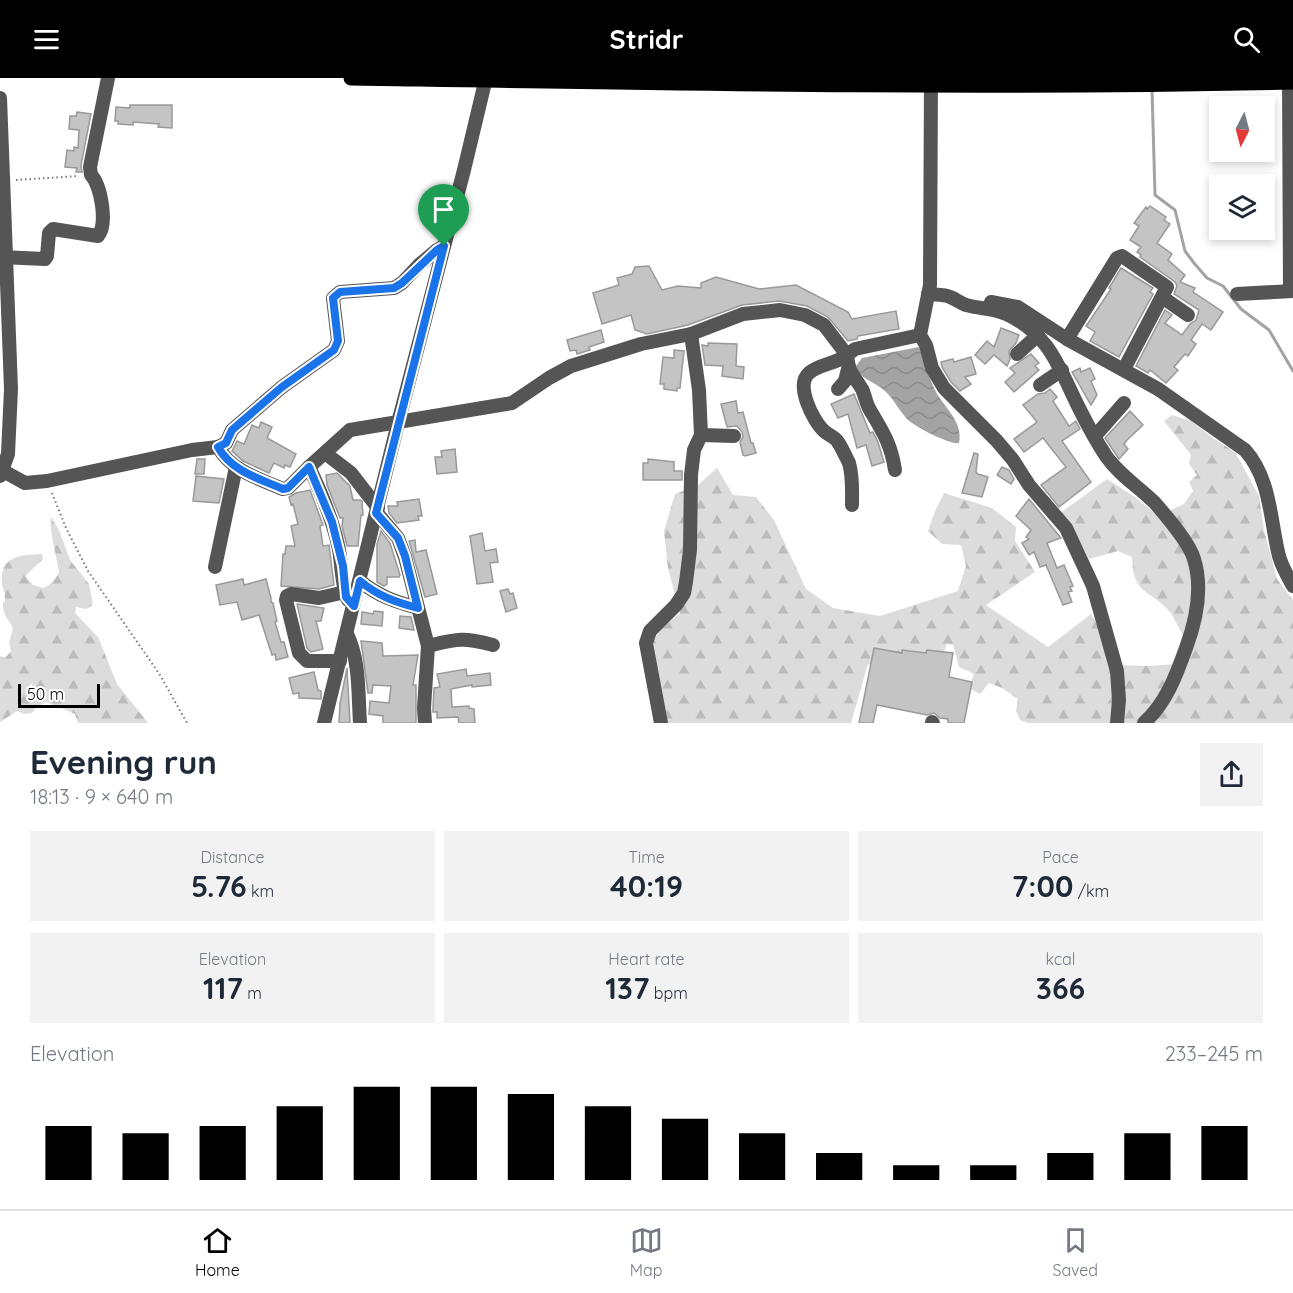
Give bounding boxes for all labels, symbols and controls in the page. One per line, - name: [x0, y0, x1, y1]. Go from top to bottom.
- text: Stridr: [610, 22, 683, 56]
- icon: menu: [30, 23, 63, 56]
- icon: search: [1230, 23, 1263, 56]
- north arrow: [1209, 96, 1275, 162]
- map controls: [1209, 96, 1275, 240]
- button: layers: [1209, 174, 1275, 240]
- pin: [418, 184, 469, 246]
- icon: arrive: [427, 193, 460, 226]
- scale bar: [18, 681, 100, 708]
- text: 50 m: [27, 684, 64, 704]
- text: Evening run: [30, 741, 217, 782]
- button: share: [1200, 743, 1263, 806]
- text: 18:13 · 9 × 640 m: [30, 784, 173, 809]
- text: Distance: [200, 847, 265, 867]
- text: Time: [628, 847, 665, 867]
- text: Pace: [1042, 847, 1079, 867]
- text: 5.76: [191, 867, 247, 905]
- text: 40:19: [610, 867, 683, 905]
- text: 7:00: [1012, 867, 1073, 905]
- text: km: [247, 881, 274, 901]
- text: /km: [1073, 881, 1109, 901]
- text: Elevation: [199, 949, 266, 969]
- text: Heart rate: [608, 949, 685, 969]
- text: kcal: [1046, 949, 1075, 969]
- text: 117: [203, 969, 243, 1007]
- text: 137: [605, 969, 649, 1007]
- text: 366: [1036, 969, 1085, 1007]
- text: m: [243, 983, 262, 1003]
- text: bpm: [649, 983, 688, 1003]
- text: Elevation: [30, 1041, 114, 1066]
- text: 233–245 m: [1165, 1041, 1263, 1066]
- tab: Home: [195, 1224, 240, 1280]
- tab: Map: [630, 1224, 663, 1280]
- tab: Saved: [1052, 1224, 1098, 1280]

